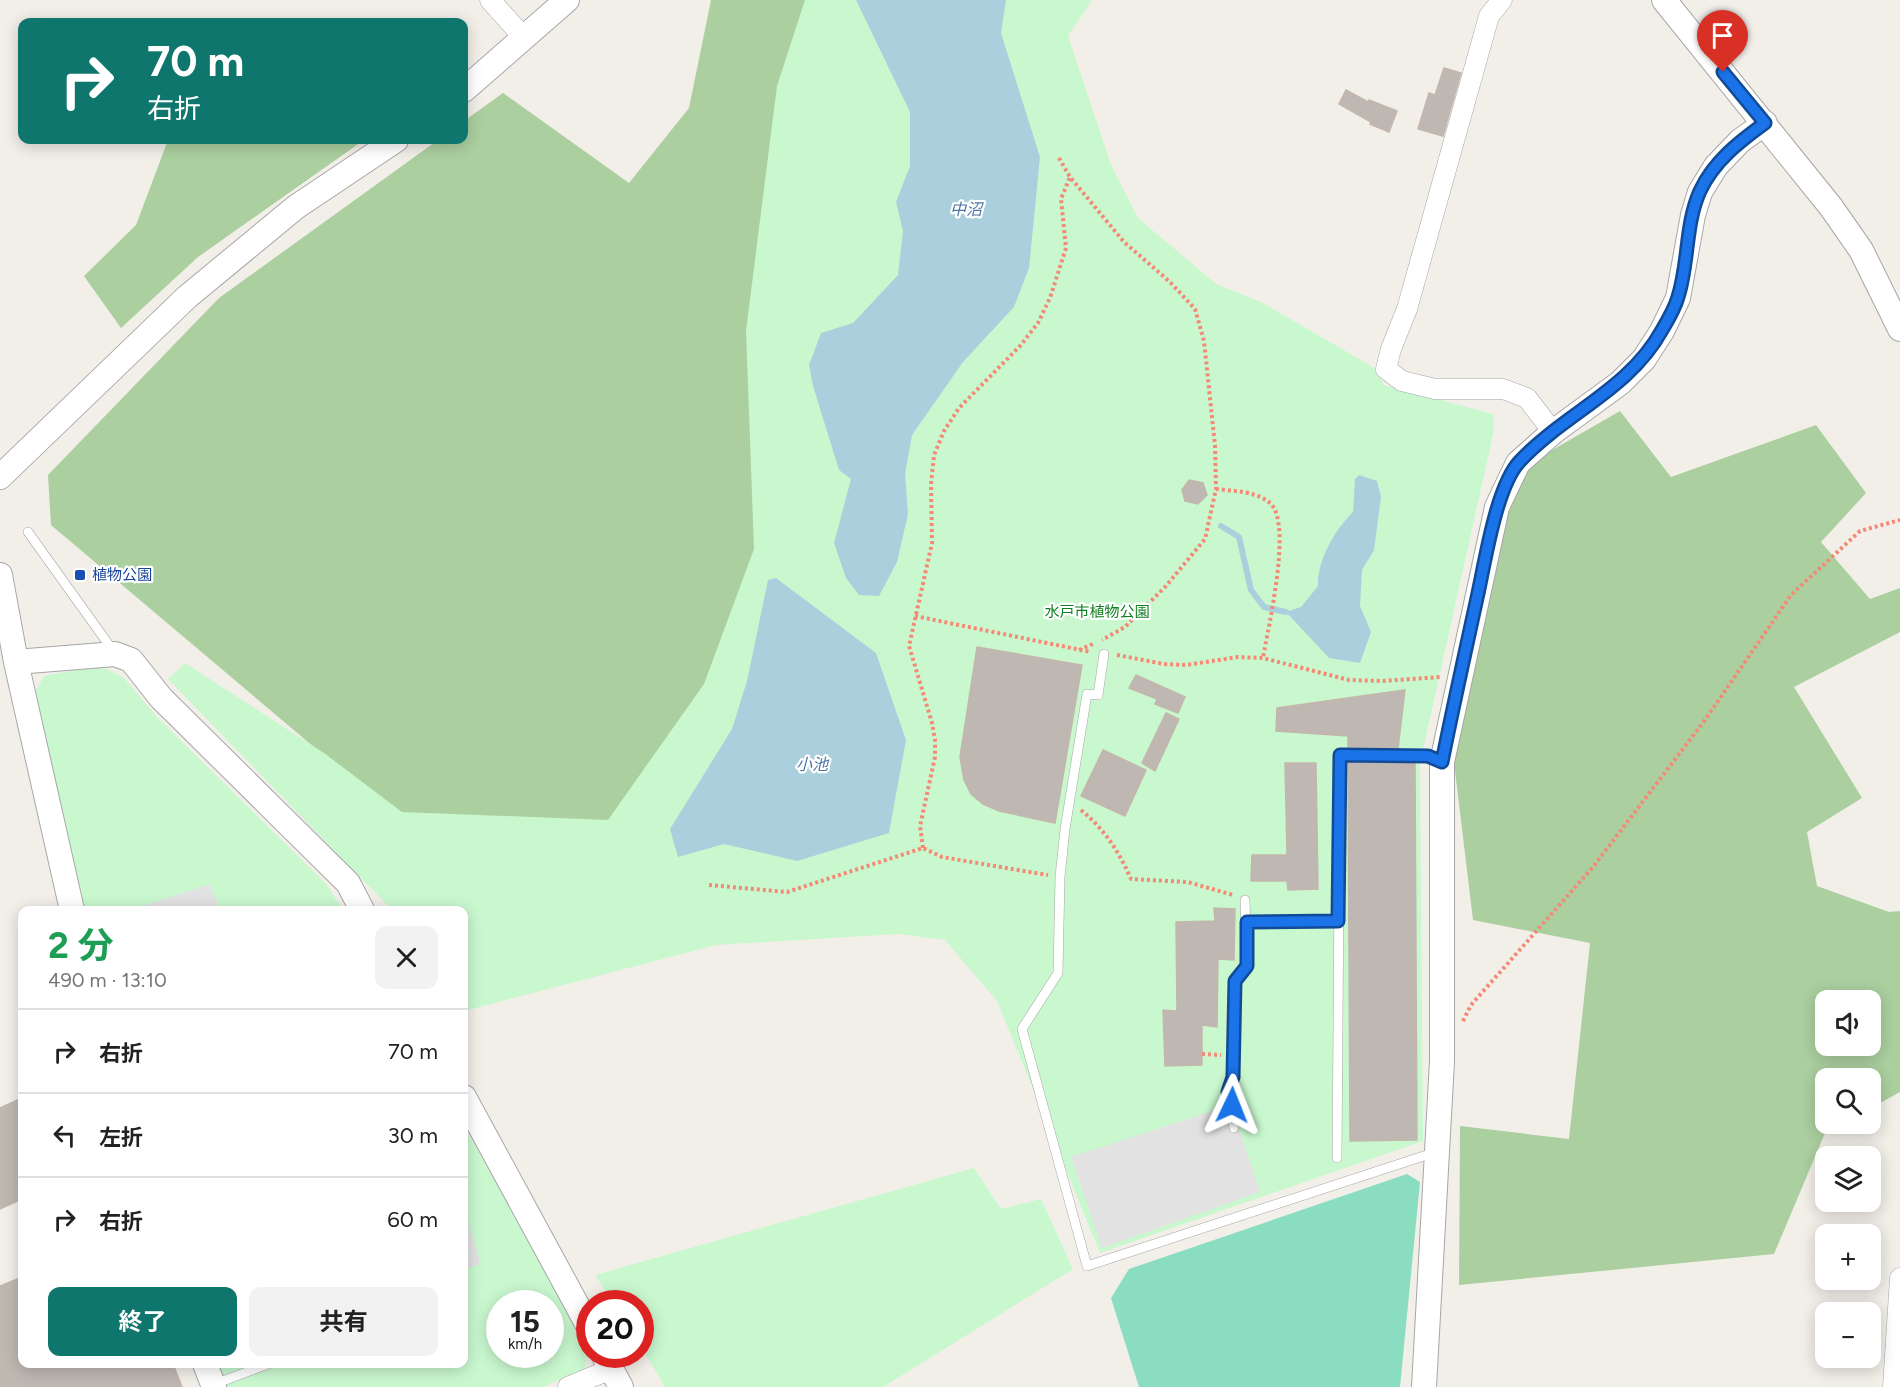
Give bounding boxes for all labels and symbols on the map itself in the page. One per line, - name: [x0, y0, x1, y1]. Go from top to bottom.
- pin: [1697, 10, 1748, 72]
- water label: 中沼: [950, 200, 984, 219]
- place label: 植物公園: [92, 566, 152, 584]
- marker: 植物公園: [73, 568, 87, 582]
- park label: 水戸市植物公園: [1044, 603, 1150, 621]
- water label: 小池: [796, 755, 830, 774]
- position arrow: [1200, 1073, 1264, 1137]
- speed limit sign: 20: [576, 1290, 654, 1368]

